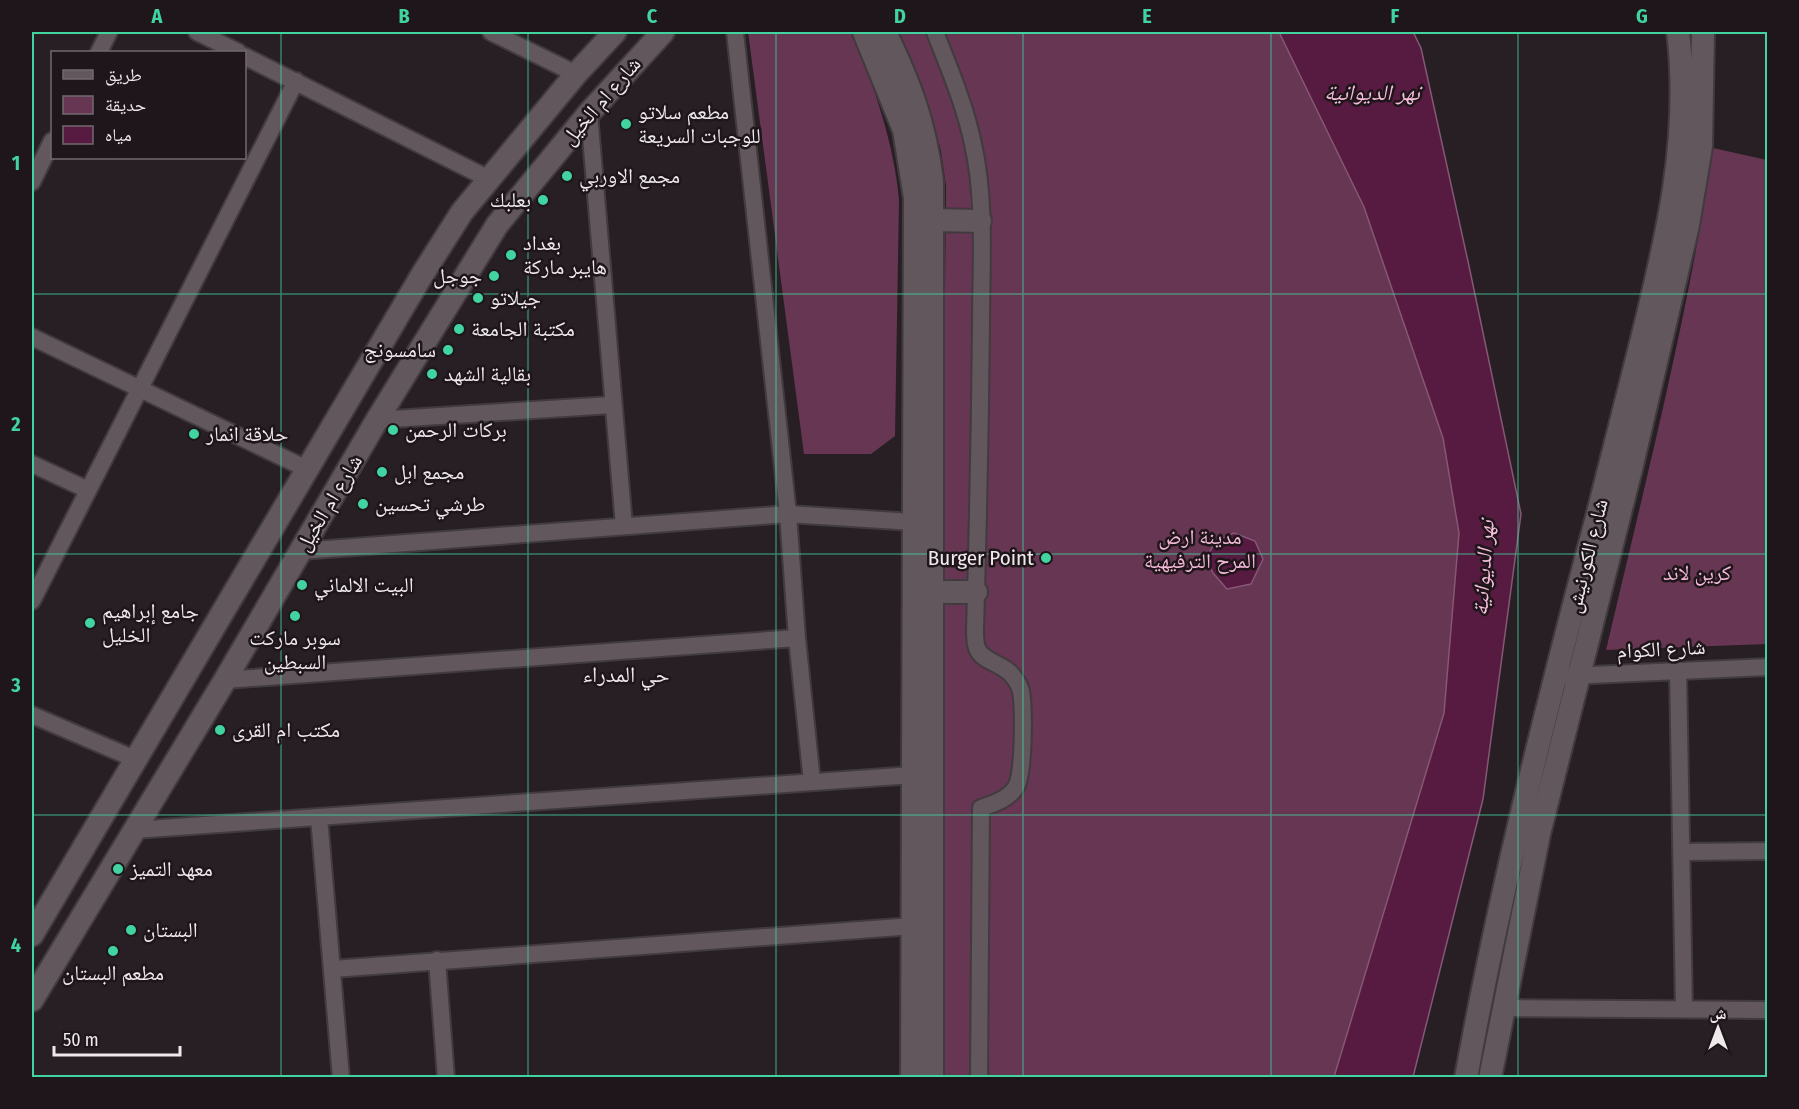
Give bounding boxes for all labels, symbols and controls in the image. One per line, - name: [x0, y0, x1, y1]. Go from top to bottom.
- text: A: [151, 4, 164, 28]
- text: B: [398, 4, 410, 28]
- text: C: [647, 4, 658, 28]
- text: D: [894, 4, 906, 28]
- text: E: [1142, 4, 1152, 28]
- text: F: [1391, 4, 1400, 28]
- text: G: [1636, 4, 1648, 28]
- legend: [51, 51, 246, 159]
- street label: شارع ام الخيل: [556, 52, 647, 151]
- text: طريق: [105, 64, 142, 86]
- water label: نهر الديوانية: [1324, 79, 1423, 106]
- text: حديقة: [105, 94, 146, 116]
- place label: مطعم سلاتو للوجبات السريعة: [638, 99, 761, 149]
- marker: مطعم سلاتو للوجبات السريعة: [619, 117, 633, 131]
- text: مياه: [105, 124, 132, 146]
- text: 1: [12, 151, 20, 175]
- place label: مجمع الاوربي: [579, 163, 680, 192]
- marker: مجمع الاوربي: [560, 169, 574, 183]
- place label: بعلبك: [490, 187, 531, 213]
- marker: بعلبك: [536, 193, 550, 207]
- place label: بغداد هايبر ماركة: [523, 230, 607, 280]
- marker: بغداد هايبر ماركة: [504, 248, 518, 262]
- place label: جوجل: [433, 263, 482, 289]
- marker: جوجل: [487, 269, 501, 283]
- place label: جيلاتو: [490, 285, 541, 311]
- marker: جيلاتو: [471, 291, 485, 305]
- place label: مكتبة الجامعة: [471, 316, 575, 342]
- marker: مكتبة الجامعة: [452, 322, 466, 336]
- place label: سامسونج: [364, 337, 436, 363]
- marker: سامسونج: [441, 343, 455, 357]
- place label: بقالية الشهد: [444, 361, 531, 387]
- marker: بقالية الشهد: [425, 367, 439, 381]
- text: 2: [10, 412, 21, 436]
- place label: بركات الرحمن: [405, 417, 507, 443]
- place label: حلاقة انمار: [205, 421, 288, 447]
- marker: بركات الرحمن: [386, 423, 400, 437]
- marker: حلاقة انمار: [187, 427, 201, 441]
- street label: شارع ام الخيل: [290, 450, 369, 557]
- place label: مجمع ابل: [394, 459, 464, 485]
- marker: مجمع ابل: [375, 465, 389, 479]
- place label: طرشي تحسين: [375, 491, 485, 520]
- street label: شارع الكورنيش: [1560, 496, 1614, 616]
- marker: طرشي تحسين: [356, 497, 370, 511]
- water label: نهر الديوانية: [1466, 516, 1500, 617]
- park label: مدينة ارض المرح الترفيهية: [1144, 524, 1256, 574]
- place label: Burger Point: [928, 545, 1034, 571]
- marker: Burger Point: [1039, 551, 1053, 565]
- park label: كرين لاند: [1663, 560, 1731, 586]
- place label: البيت الالماني: [314, 572, 414, 601]
- marker: البيت الالماني: [295, 578, 309, 592]
- place label: جامع إبراهيم الخليل: [102, 598, 199, 648]
- marker: سوبر ماركت السبطين: [288, 609, 302, 623]
- marker: جامع إبراهيم الخليل: [83, 616, 97, 630]
- place label: سوبر ماركت السبطين: [249, 625, 341, 675]
- street label: شارع الكوام: [1616, 634, 1706, 665]
- district label: حي المدراء: [582, 661, 670, 691]
- text: 3: [10, 673, 21, 697]
- place label: مكتب ام القرى: [232, 717, 340, 744]
- marker: مكتب ام القرى: [213, 723, 227, 737]
- place label: معهد التميز: [129, 856, 213, 882]
- marker: معهد التميز: [111, 862, 125, 876]
- place label: البستان: [143, 917, 198, 943]
- marker: البستان: [124, 923, 138, 937]
- text: 4: [11, 933, 21, 957]
- marker: مطعم البستان: [106, 944, 120, 958]
- place label: مطعم البستان: [62, 960, 164, 987]
- north arrow: [1688, 998, 1748, 1058]
- text: ش: [1710, 1004, 1727, 1023]
- scale bar: [54, 1019, 180, 1057]
- text: 50 m: [63, 1029, 99, 1051]

